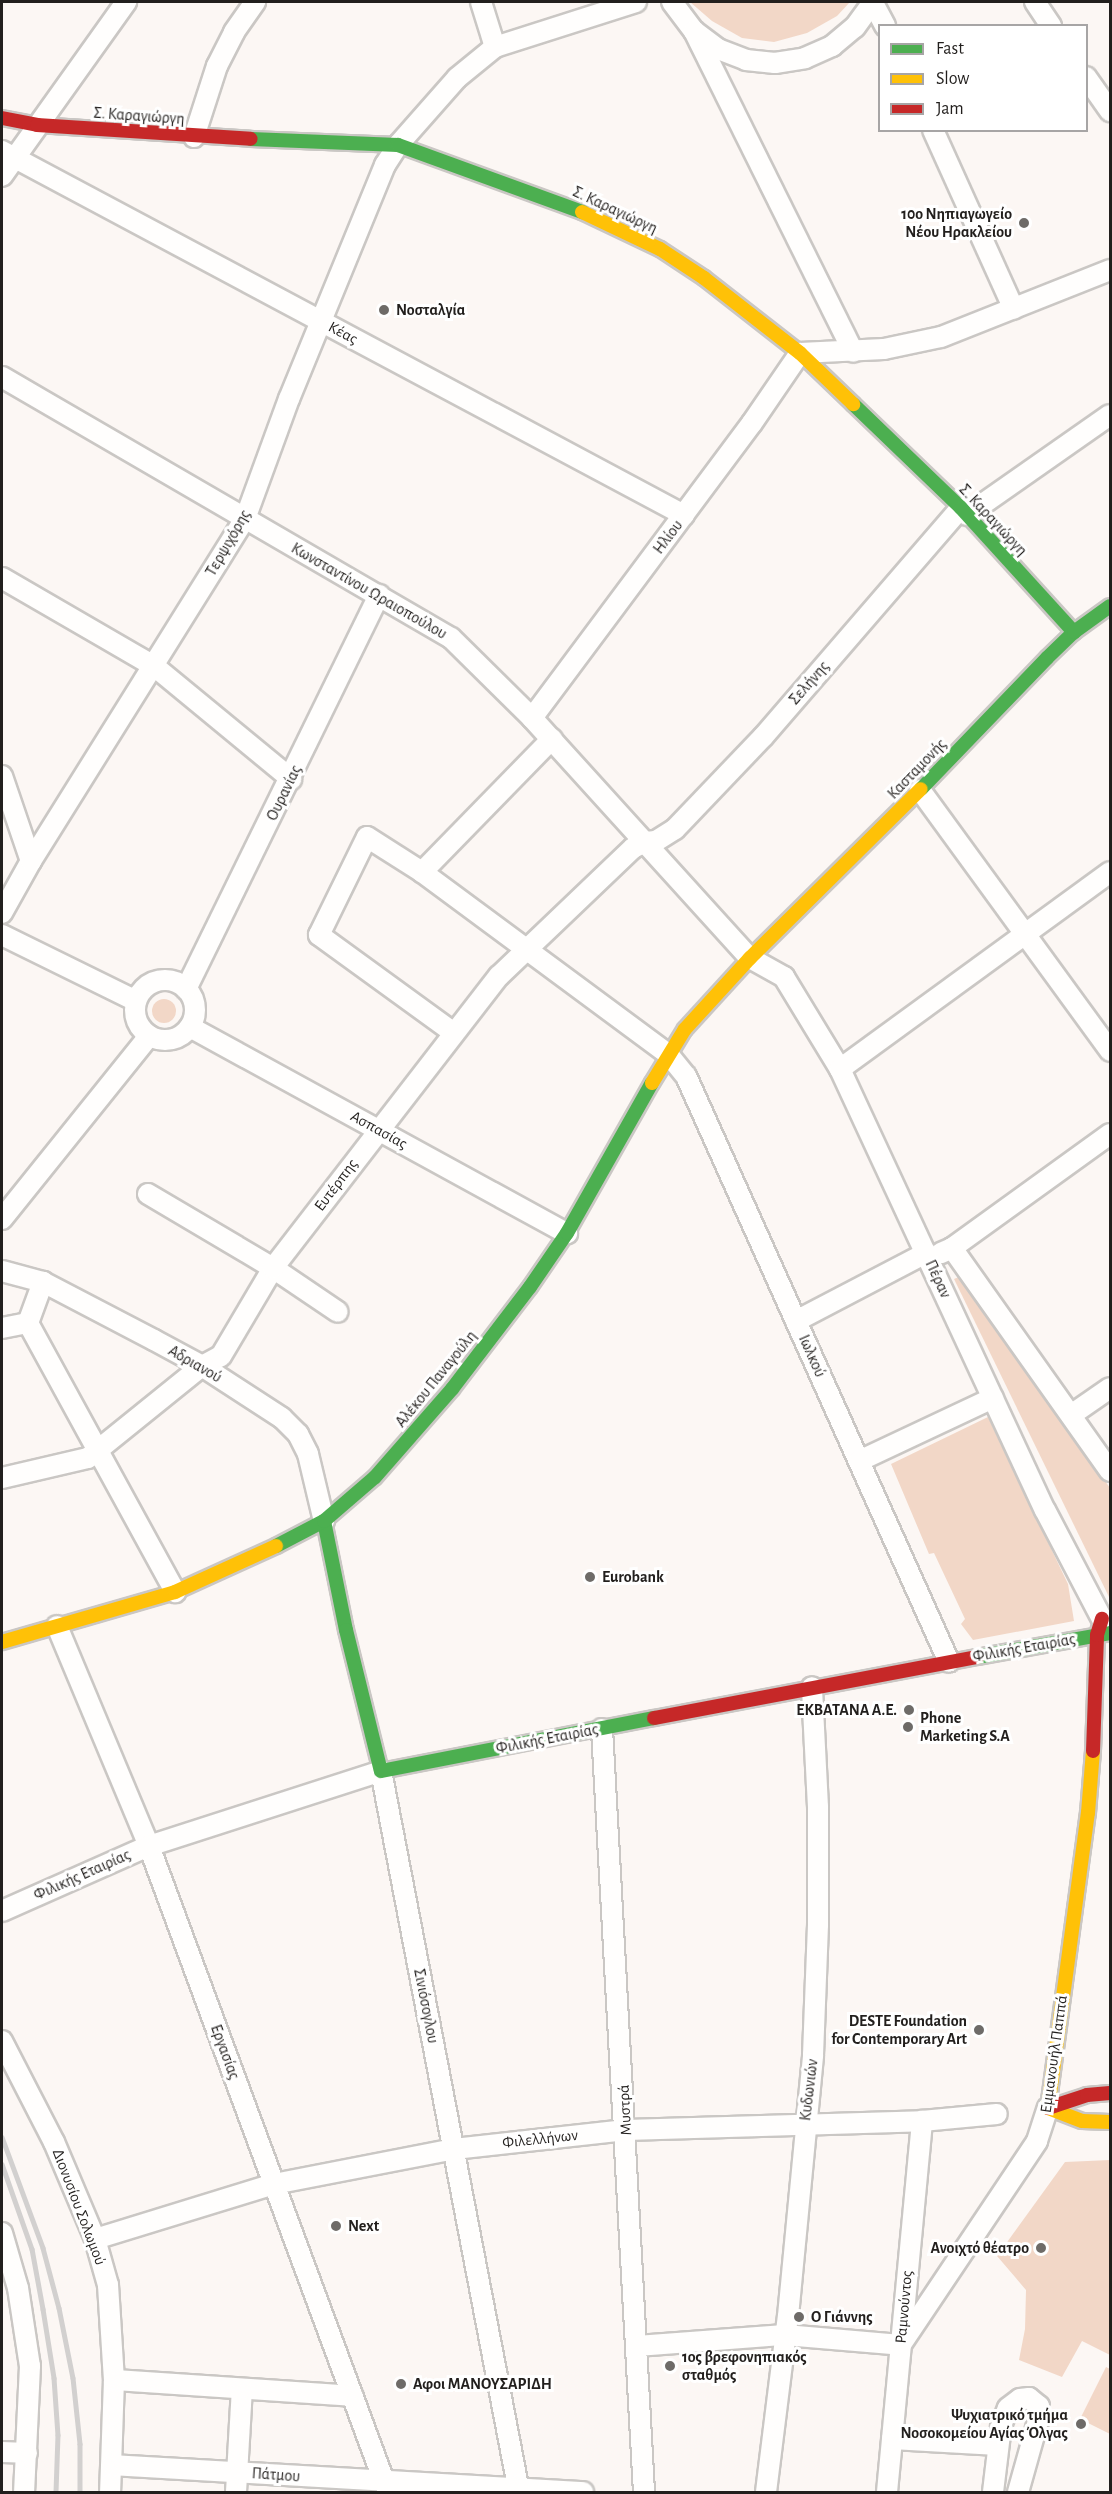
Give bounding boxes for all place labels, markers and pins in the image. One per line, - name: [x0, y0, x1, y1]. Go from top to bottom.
- place label: 10ο Νηπιαγωγείο Νέου Ηρακλείου: [901, 204, 1012, 242]
- marker: 10ο Νηπιαγωγείο Νέου Ηρακλείου: [1017, 216, 1031, 230]
- place label: Νοσταλγία: [396, 300, 465, 320]
- marker: Νοσταλγία: [377, 303, 391, 317]
- place label: Eurobank: [602, 1567, 664, 1587]
- marker: Eurobank: [583, 1570, 597, 1584]
- place label: ΕΚΒΑΤΑΝΑ Α.Ε.: [796, 1700, 897, 1720]
- marker: ΕΚΒΑΤΑΝΑ Α.Ε.: [902, 1703, 916, 1717]
- place label: Phone Marketing S.A: [920, 1708, 1010, 1746]
- marker: Phone Marketing S.A: [901, 1720, 915, 1734]
- place label: DESTE Foundation for Contemporary Art: [831, 2011, 967, 2049]
- marker: DESTE Foundation for Contemporary Art: [972, 2023, 986, 2037]
- place label: Next: [348, 2216, 379, 2236]
- marker: Next: [329, 2219, 343, 2233]
- place label: Ανοιχτό θέατρο: [931, 2238, 1029, 2258]
- marker: Ανοιχτό θέατρο: [1034, 2241, 1048, 2255]
- place label: Ο Γιάννης: [811, 2307, 873, 2327]
- marker: Ο Γιάννης: [792, 2310, 806, 2324]
- place label: 1ος βρεφονηπιακός σταθμός: [682, 2347, 807, 2385]
- marker: 1ος βρεφονηπιακός σταθμός: [663, 2359, 677, 2373]
- place label: Αφοι ΜΑΝΟΥΣΑΡΙΔΗ: [413, 2374, 552, 2394]
- marker: Αφοι ΜΑΝΟΥΣΑΡΙΔΗ: [394, 2377, 408, 2391]
- place label: Ψυχιατρικό τμήμα Νοσοκομείου Αγίας Όλγας: [901, 2405, 1068, 2443]
- marker: Ψυχιατρικό τμήμα Νοσοκομείου Αγίας Όλγας: [1072, 2415, 1090, 2433]

